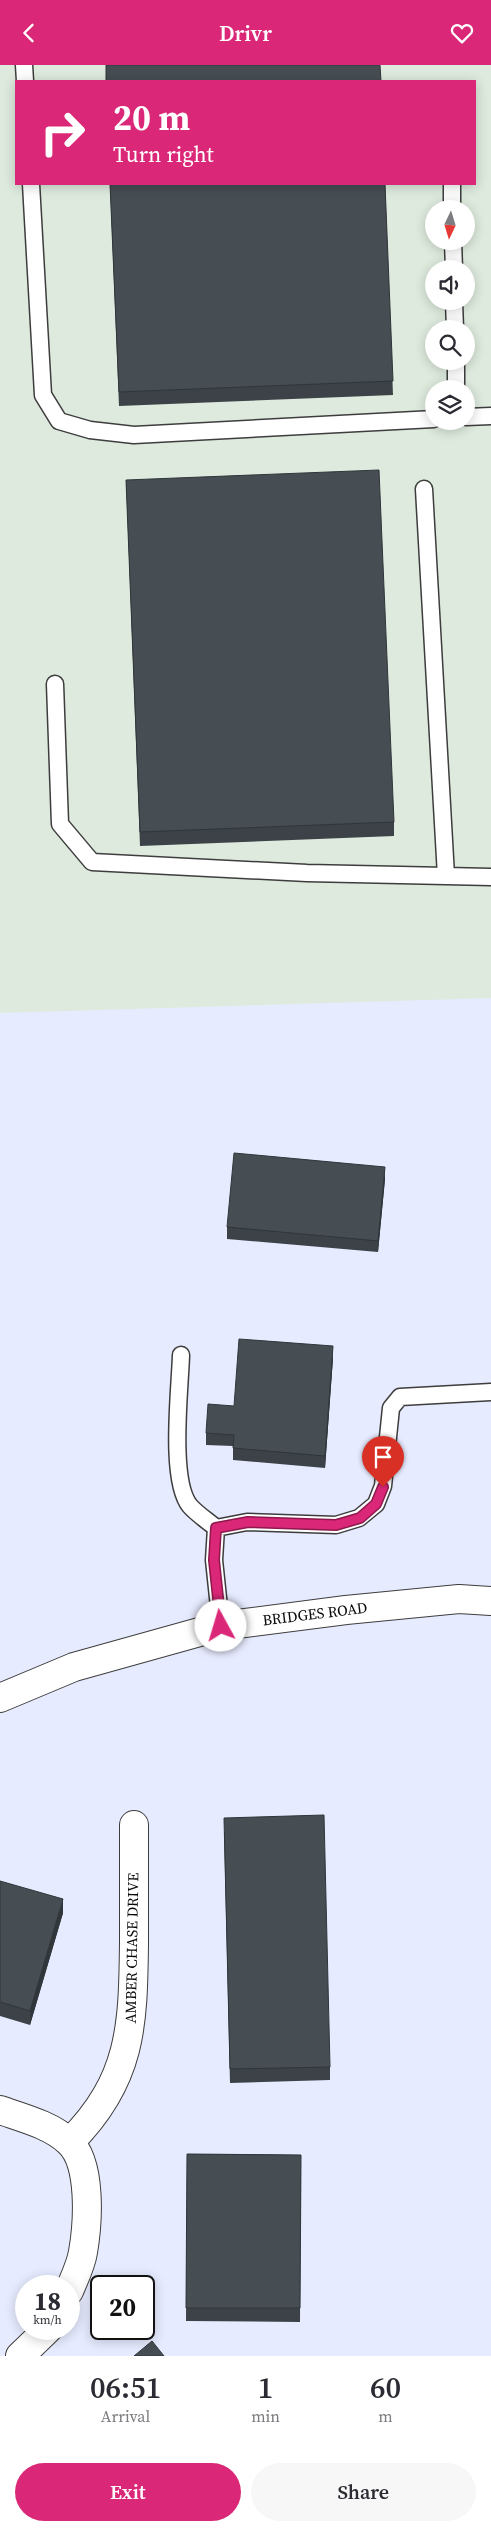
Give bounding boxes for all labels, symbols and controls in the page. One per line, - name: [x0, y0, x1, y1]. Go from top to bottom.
- text: Drivr: [219, 18, 272, 48]
- icon: back: [15, 19, 43, 47]
- icon: heart: [448, 19, 476, 47]
- text: 20 m: [113, 94, 190, 142]
- icon: right: [30, 100, 95, 165]
- text: Turn right: [113, 139, 214, 169]
- north arrow: [425, 200, 475, 250]
- map controls: [425, 200, 475, 430]
- button: sound: [425, 260, 475, 310]
- button: search: [425, 320, 475, 370]
- button: layers: [425, 380, 475, 430]
- pin: [362, 1436, 404, 1487]
- icon: arrive: [369, 1443, 397, 1471]
- street label: BRIDGES ROAD: [261, 1597, 369, 1630]
- position arrow: [194, 1599, 246, 1651]
- street label: AMBER CHASE DRIVE: [120, 1872, 143, 2024]
- speed limit sign: 20: [90, 2275, 155, 2340]
- text: 18: [34, 2284, 61, 2318]
- text: km/h: [33, 2312, 62, 2328]
- text: 06:51: [90, 2367, 161, 2408]
- text: 1: [258, 2367, 273, 2408]
- text: 60: [370, 2367, 401, 2408]
- text: Arrival: [101, 2405, 150, 2427]
- text: min: [251, 2405, 280, 2427]
- text: m: [378, 2405, 393, 2427]
- button: Exit: [15, 2463, 241, 2521]
- button: Share: [251, 2463, 476, 2521]

